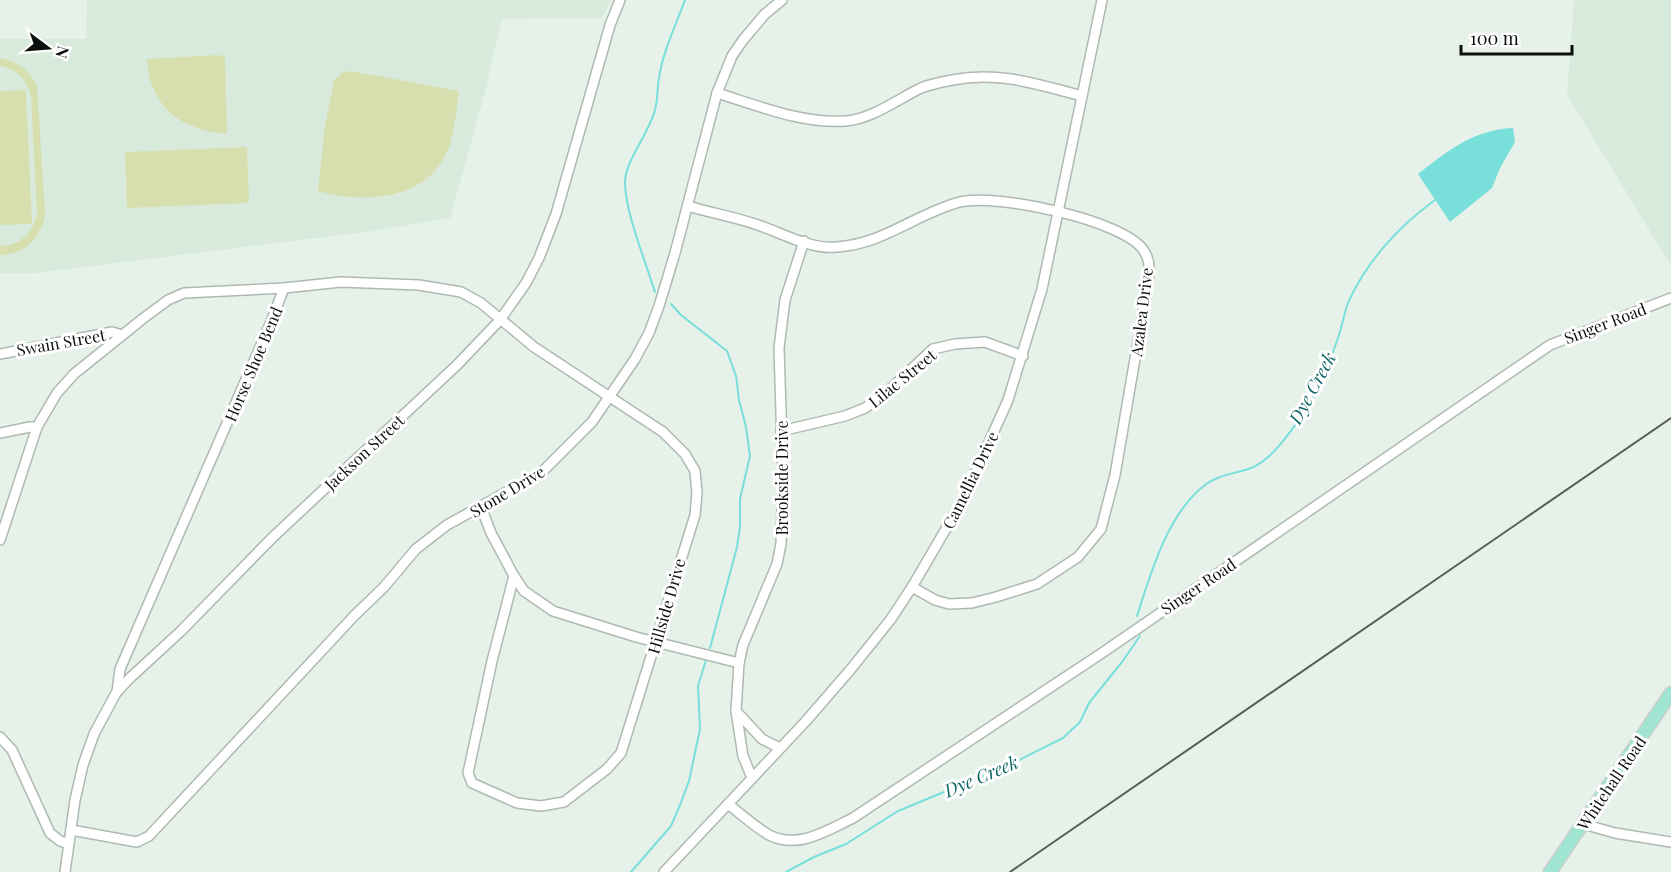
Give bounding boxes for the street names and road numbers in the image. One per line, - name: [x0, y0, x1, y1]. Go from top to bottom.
- street label: Azalea Drive: [1125, 267, 1157, 358]
- street label: Singer Road: [1561, 298, 1649, 348]
- street label: Horse Shoe Bend: [219, 303, 287, 425]
- street label: Swain Street: [15, 324, 107, 360]
- street label: Lilac Street: [864, 344, 940, 412]
- street label: Jackson Street: [319, 409, 409, 495]
- street label: Brookside Drive: [771, 420, 792, 536]
- street label: Camellia Drive: [937, 428, 1003, 532]
- street label: Stone Drive: [466, 460, 548, 522]
- street label: Singer Road: [1156, 553, 1240, 619]
- street label: Hillside Drive: [642, 556, 690, 656]
- street label: Whitehall Road: [1571, 732, 1650, 835]

